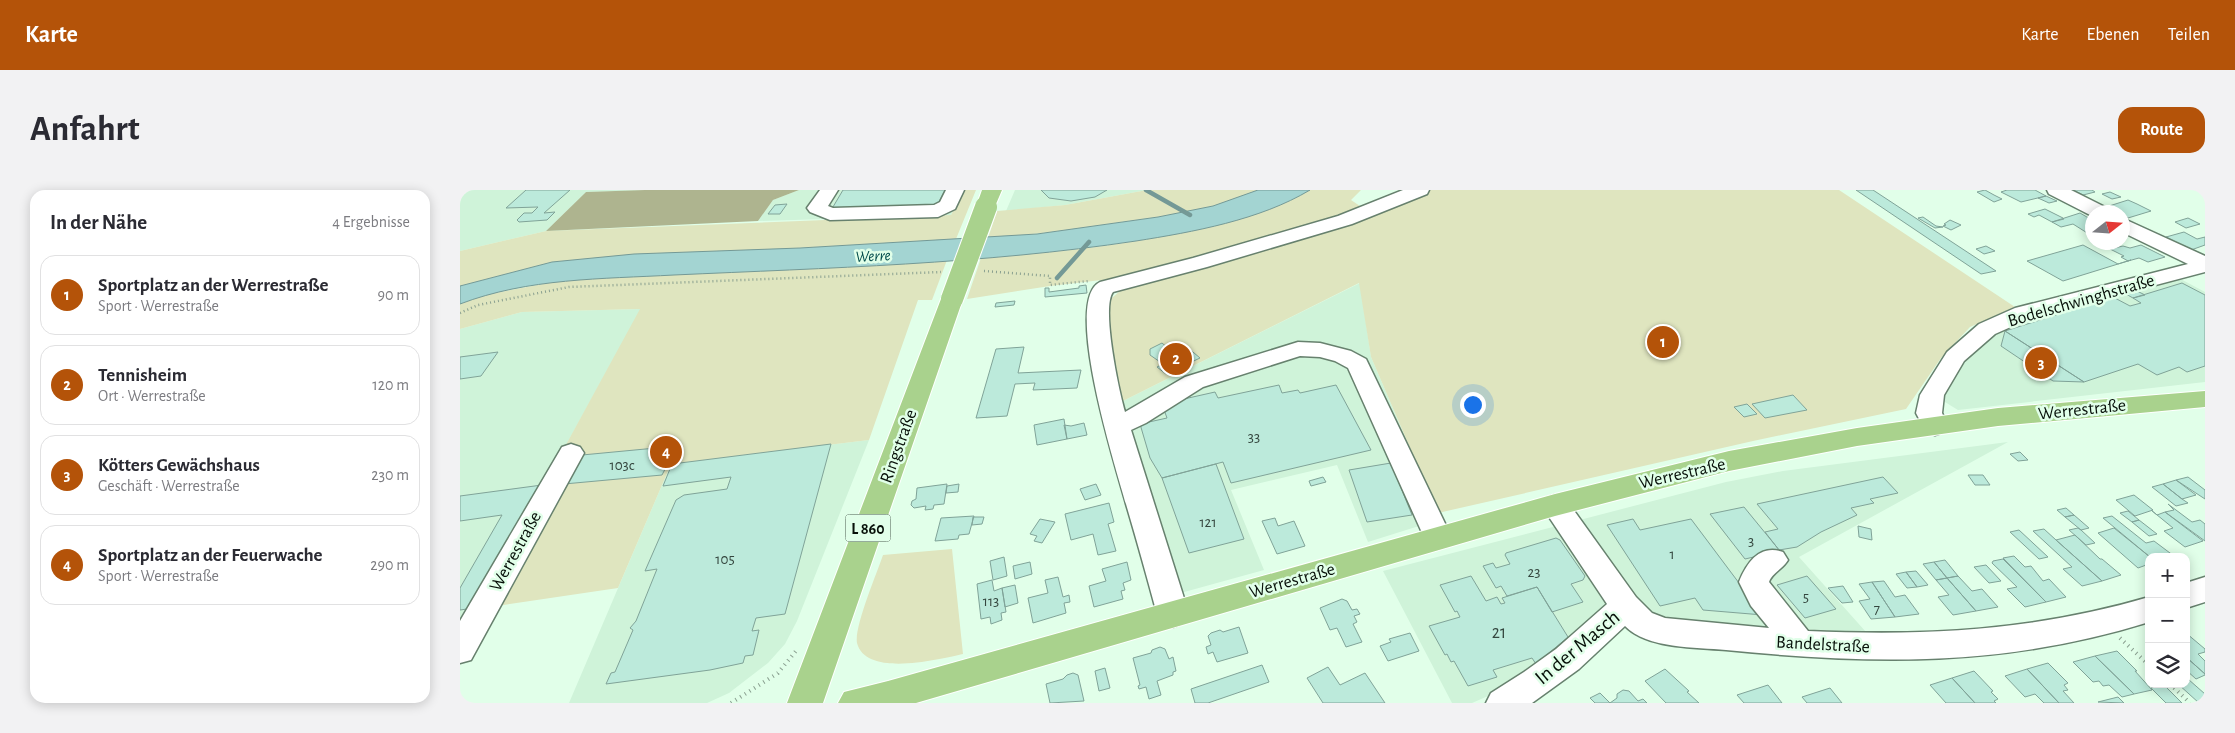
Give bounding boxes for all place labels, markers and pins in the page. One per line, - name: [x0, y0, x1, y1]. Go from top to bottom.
- pin: 1: [1647, 323, 1679, 361]
- pin: 2: [1160, 340, 1192, 378]
- pin: 3: [2025, 344, 2057, 382]
- pin: 4: [650, 433, 682, 471]

